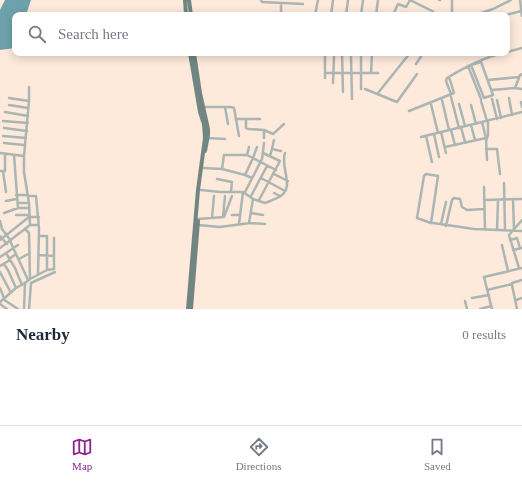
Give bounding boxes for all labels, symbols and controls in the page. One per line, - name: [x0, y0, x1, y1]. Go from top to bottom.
- search box: [12, 12, 510, 56]
- icon: search: [26, 23, 48, 45]
- text: Search here: [58, 26, 128, 42]
- text: Nearby: [16, 325, 70, 344]
- text: 0 results: [462, 327, 506, 342]
- tab: Map: [71, 436, 93, 472]
- tab: Directions: [236, 436, 281, 472]
- tab: Saved: [424, 436, 451, 472]

